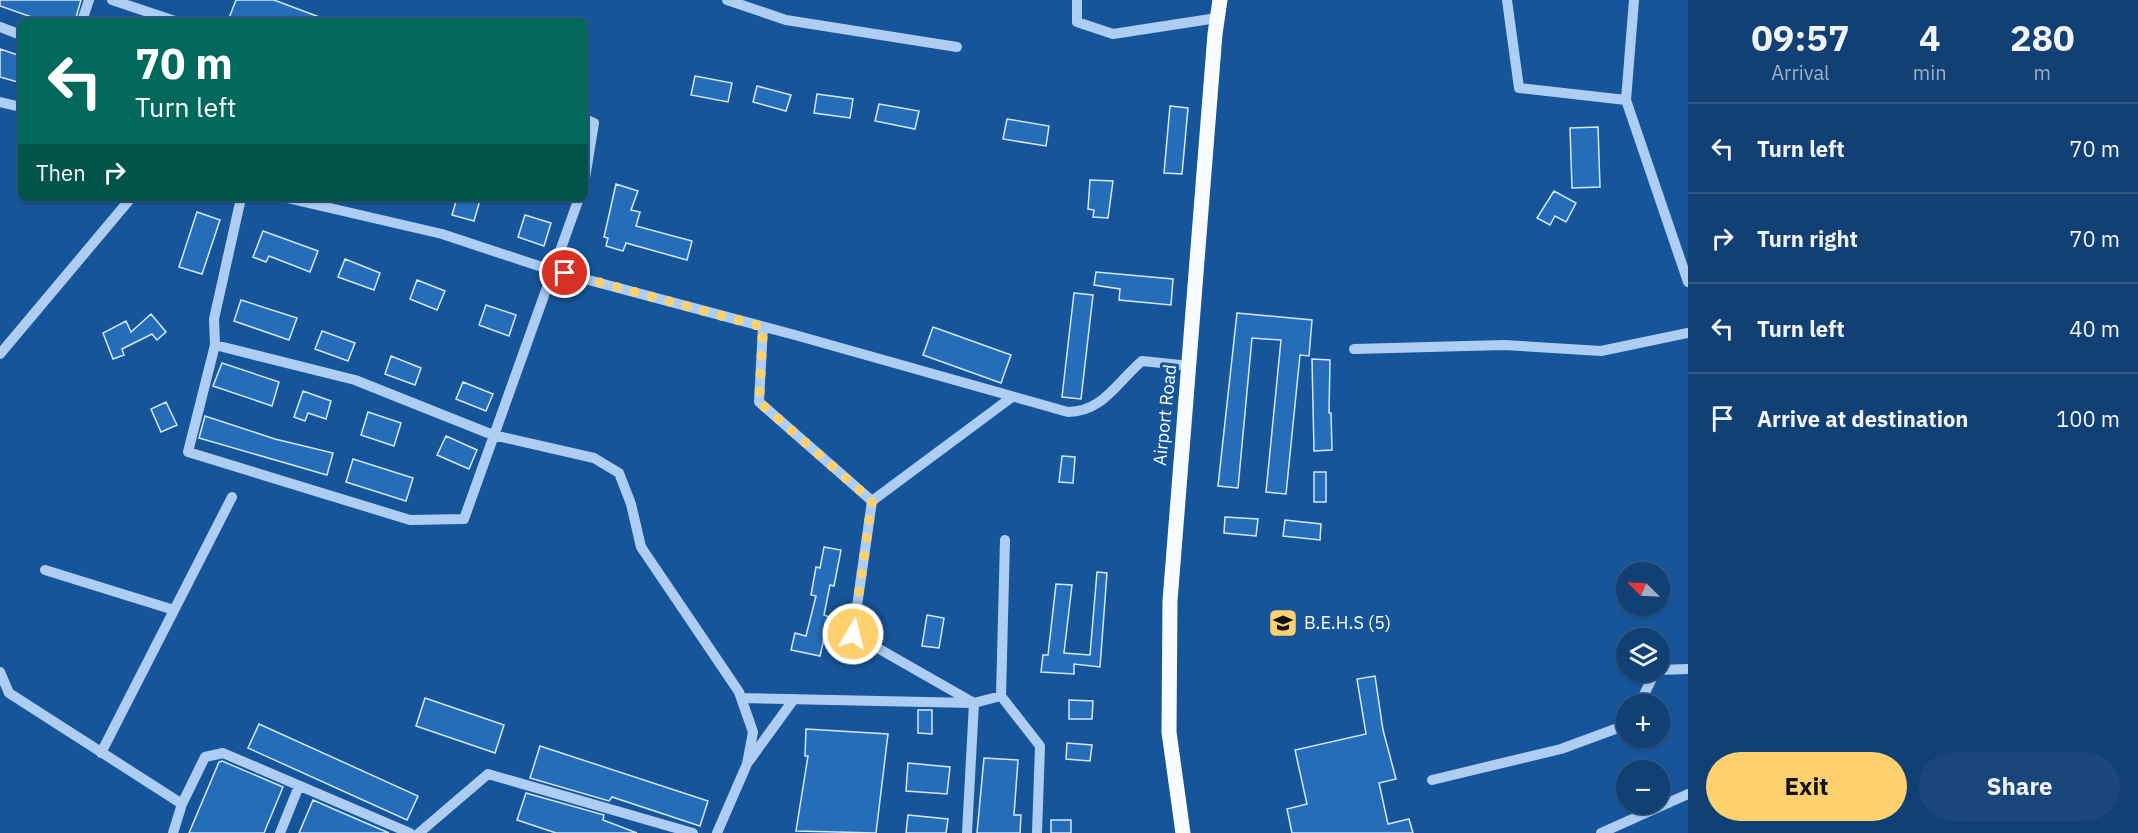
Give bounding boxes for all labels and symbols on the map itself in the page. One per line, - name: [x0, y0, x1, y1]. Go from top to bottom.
- pin: [539, 247, 590, 298]
- street label: Airport Road: [1148, 363, 1181, 467]
- north arrow: [1616, 562, 1670, 616]
- position arrow: [821, 602, 885, 666]
- school or university icon: B.E.H.S (5): [1267, 607, 1299, 639]
- place label: B.E.H.S (5): [1304, 611, 1391, 634]

